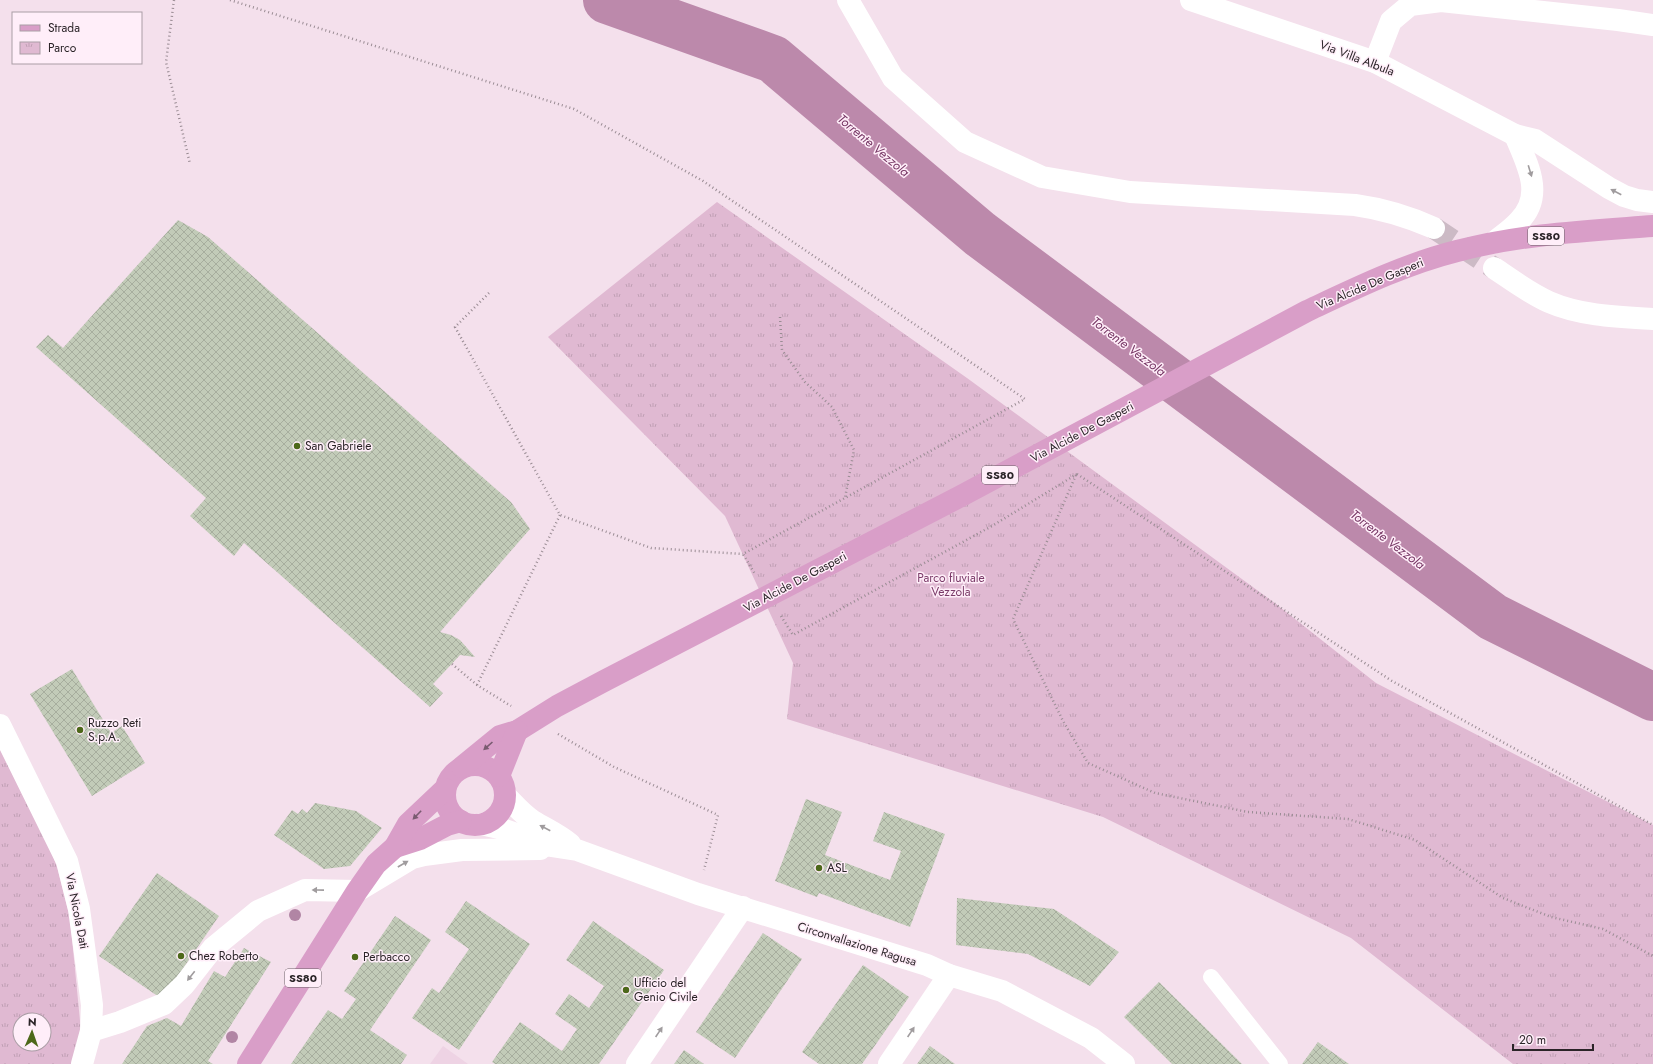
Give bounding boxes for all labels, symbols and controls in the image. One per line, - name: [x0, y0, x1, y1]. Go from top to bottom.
- legend: [12, 12, 142, 64]
- text: Strada: [48, 19, 80, 37]
- street label: Via Villa Albula: [1317, 35, 1397, 81]
- text: Parco: [48, 39, 77, 57]
- water label: Torrente Vezzola: [834, 110, 914, 181]
- one-way arrow: [1527, 166, 1533, 178]
- one-way arrow: [1610, 188, 1622, 195]
- road number: SS80: [1528, 227, 1564, 245]
- street label: Via Alcide De Gasperi: [1314, 253, 1426, 315]
- water label: Torrente Vezzola: [1088, 312, 1170, 381]
- street label: Via Alcide De Gasperi: [1027, 397, 1137, 467]
- place label: San Gabriele: [305, 437, 372, 455]
- marker: San Gabriele: [292, 441, 302, 451]
- road number: SS80: [982, 466, 1018, 484]
- water label: Torrente Vezzola: [1347, 505, 1429, 574]
- street label: Via Alcide De Gasperi: [740, 547, 850, 617]
- park label: Parco fluviale Vezzola: [917, 569, 985, 601]
- place label: Ruzzo Reti S.p.A.: [88, 714, 141, 746]
- marker: Ruzzo Reti S.p.A.: [75, 725, 85, 735]
- one-way arrow: [483, 742, 493, 751]
- one-way arrow: [412, 810, 422, 820]
- one-way arrow: [540, 824, 551, 831]
- place label: ASL: [827, 859, 847, 877]
- one-way arrow: [397, 860, 409, 867]
- marker: ASL: [814, 863, 824, 873]
- street label: Via Nicola Dati: [61, 871, 93, 951]
- one-way arrow: [312, 887, 324, 894]
- street label: Circonvallazione Ragusa: [795, 917, 919, 971]
- place label: Chez Roberto: [189, 947, 259, 965]
- place label: Perbacco: [363, 948, 411, 966]
- marker: Chez Roberto: [176, 951, 186, 961]
- marker: Perbacco: [350, 952, 360, 962]
- road number: SS80: [285, 969, 321, 987]
- one-way arrow: [187, 970, 196, 981]
- place label: Ufficio del Genio Civile: [634, 974, 698, 1006]
- marker: Ufficio del Genio Civile: [621, 985, 631, 995]
- north arrow: [12, 1012, 52, 1052]
- text: N: [28, 1014, 37, 1030]
- one-way arrow: [655, 1026, 663, 1037]
- one-way arrow: [907, 1026, 914, 1038]
- scale bar: [1513, 1026, 1593, 1052]
- text: 20 m: [1519, 1031, 1546, 1049]

